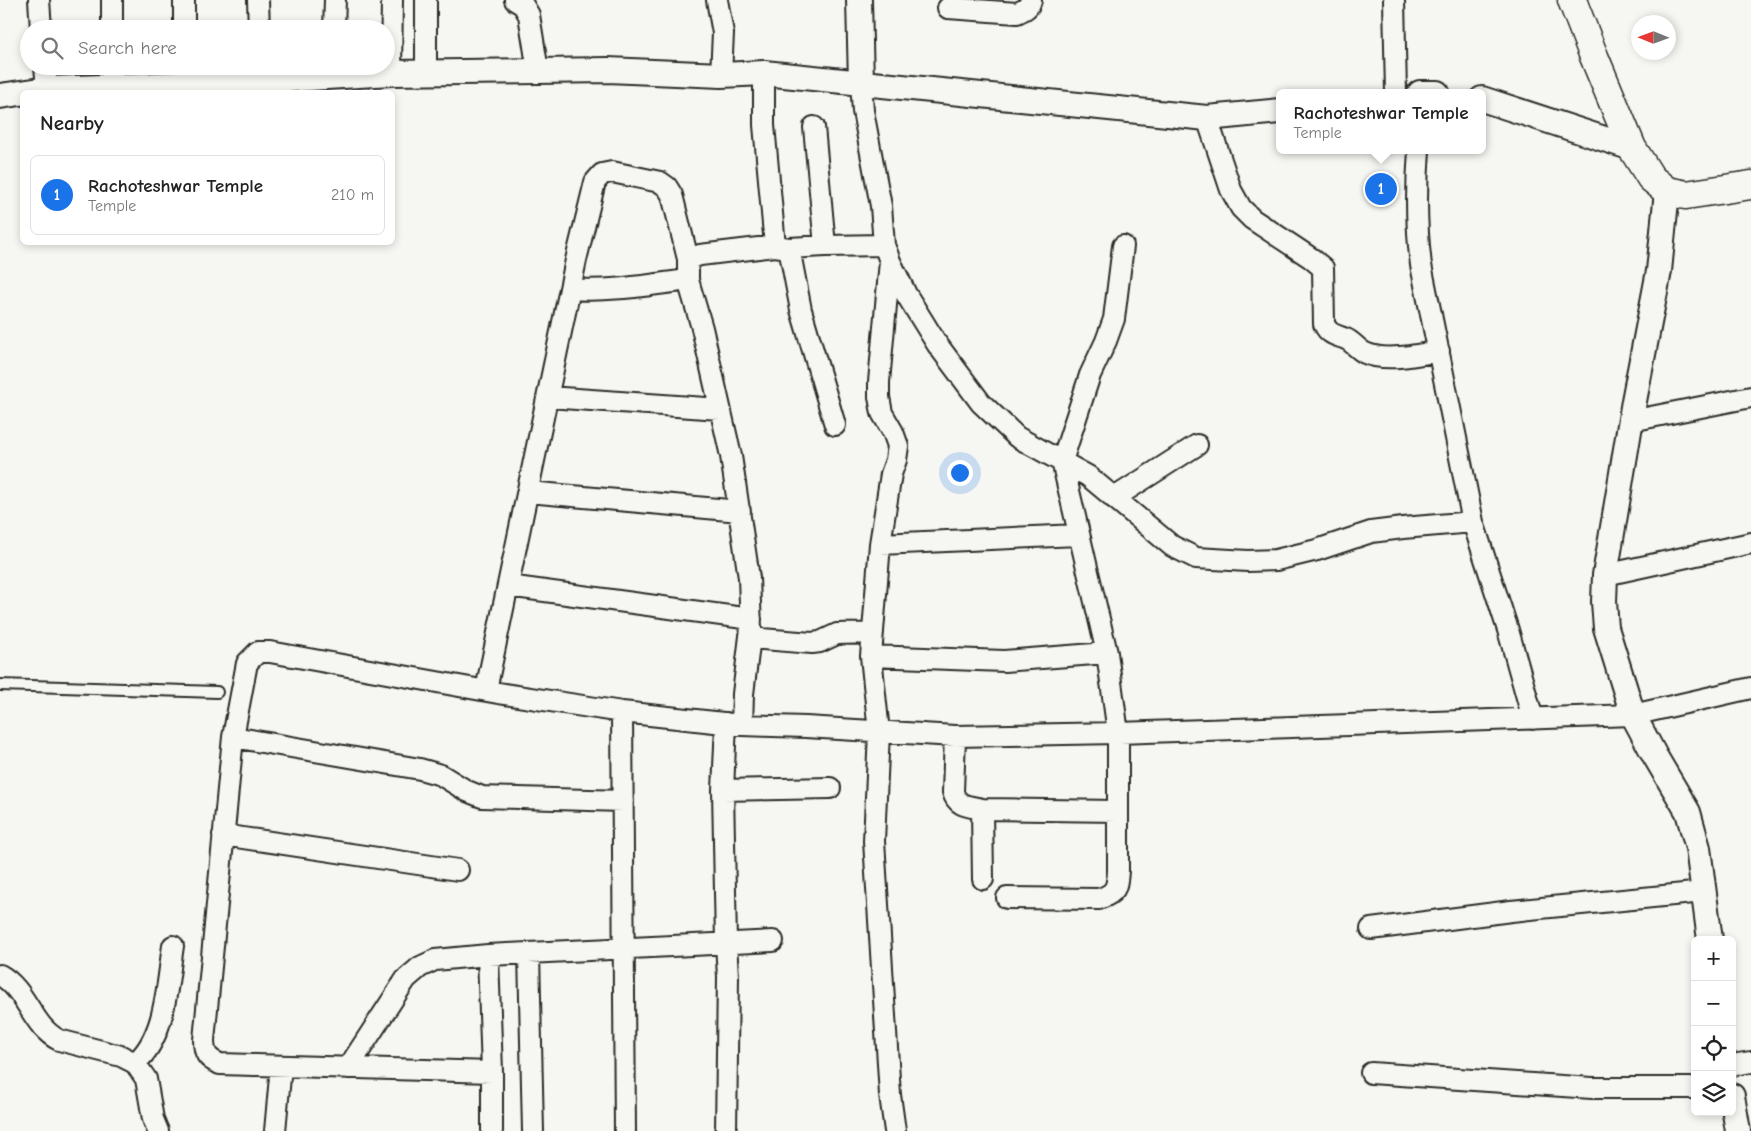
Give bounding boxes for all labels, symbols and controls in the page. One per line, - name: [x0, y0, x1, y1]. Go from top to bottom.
- north arrow: [1631, 15, 1676, 60]
- search box: [20, 20, 395, 75]
- icon: search: [38, 34, 66, 62]
- text: Search here: [78, 37, 177, 59]
- popup: [1276, 89, 1486, 154]
- text: Rachoteshwar Temple: [1293, 102, 1469, 124]
- text: Nearby: [40, 111, 104, 135]
- text: Temple: [1293, 124, 1342, 142]
- pin: 1: [1365, 170, 1397, 208]
- text: Rachoteshwar Temple: [88, 175, 263, 197]
- text: 1: [54, 186, 60, 204]
- text: 210 m: [331, 186, 374, 204]
- text: Temple: [88, 197, 136, 215]
- your location: [947, 460, 973, 486]
- map controls: [1691, 936, 1736, 1116]
- button: +: [1691, 936, 1736, 981]
- button: −: [1691, 981, 1736, 1026]
- button: locate: [1691, 1026, 1736, 1071]
- button: layers: [1691, 1071, 1736, 1116]

